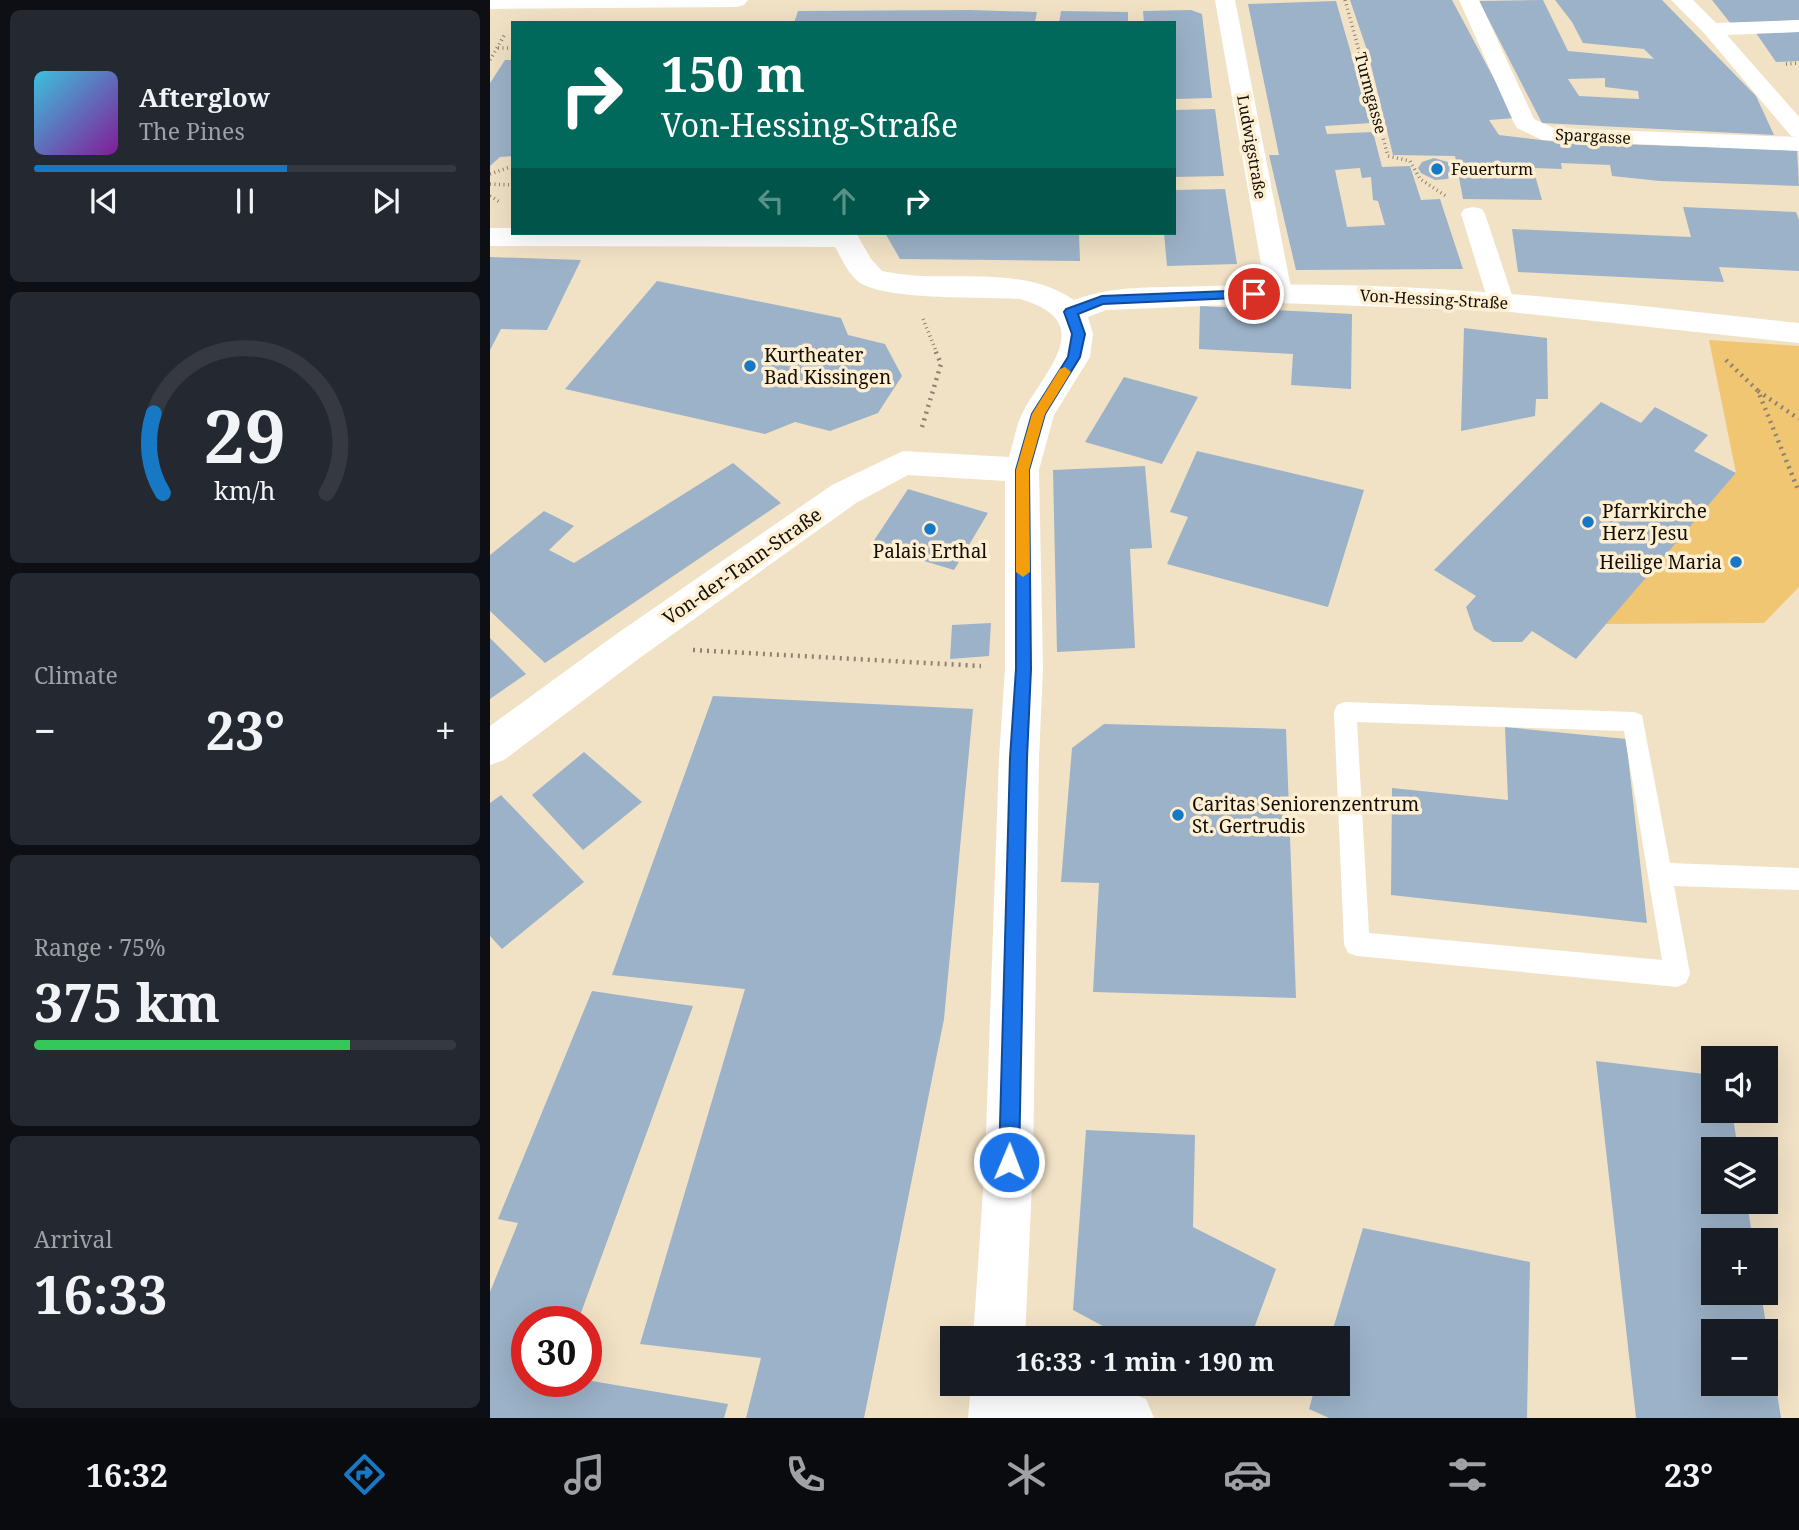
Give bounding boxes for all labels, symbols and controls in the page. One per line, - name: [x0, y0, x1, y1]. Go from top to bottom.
- text: 150 m: [661, 40, 805, 106]
- icon: right: [546, 49, 637, 140]
- street label: Turmgasse: [1350, 50, 1392, 136]
- text: Afterglow: [139, 79, 270, 115]
- street label: Ludwigstraße: [1232, 93, 1272, 201]
- text: Von-Hessing-Straße: [661, 103, 958, 146]
- text: The Pines: [139, 115, 245, 147]
- street label: Spargasse: [1555, 123, 1631, 149]
- place label: Feuerturm: [1451, 158, 1533, 180]
- marker: Feuerturm: [1429, 161, 1445, 177]
- icon: previous: [85, 182, 123, 220]
- icon: pause: [226, 182, 264, 220]
- icon: next: [367, 182, 405, 220]
- icon: left: [752, 182, 790, 220]
- icon: ahead: [825, 182, 863, 220]
- icon: right: [898, 182, 936, 220]
- pin: [1224, 264, 1284, 324]
- icon: arrive: [1235, 275, 1273, 313]
- street label: Von-Hessing-Straße: [1359, 284, 1509, 314]
- place label: Kurtheater Bad Kissingen: [764, 342, 891, 390]
- marker: Kurtheater Bad Kissingen: [742, 358, 758, 374]
- text: 29: [204, 386, 286, 485]
- text: km/h: [214, 473, 276, 507]
- place label: Pfarrkirche Herz Jesu: [1602, 498, 1707, 546]
- street label: Von-der-Tann-Straße: [657, 501, 827, 631]
- marker: Pfarrkirche Herz Jesu: [1580, 514, 1596, 530]
- marker: Palais Erthal: [922, 521, 938, 537]
- place label: Palais Erthal: [873, 538, 987, 564]
- place label: Heilige Maria: [1599, 549, 1722, 575]
- marker: Heilige Maria: [1728, 554, 1744, 570]
- text: Climate: [34, 659, 118, 691]
- text: 23°: [206, 694, 285, 765]
- text: −: [34, 704, 56, 756]
- text: +: [435, 704, 456, 756]
- place label: Caritas Seniorenzentrum St. Gertrudis: [1192, 791, 1419, 839]
- marker: Caritas Seniorenzentrum St. Gertrudis: [1170, 807, 1186, 823]
- text: Range · 75%: [34, 931, 166, 963]
- text: 375 km: [34, 966, 220, 1037]
- map controls: [1701, 1046, 1778, 1396]
- button: sound: [1701, 1046, 1778, 1123]
- position arrow: [972, 1125, 1046, 1199]
- button: layers: [1701, 1137, 1778, 1214]
- text: Arrival: [34, 1223, 113, 1255]
- button: +: [1701, 1228, 1778, 1305]
- text: 16:33: [34, 1258, 167, 1329]
- speed limit sign: 30: [511, 1306, 602, 1397]
- button: −: [1701, 1319, 1778, 1396]
- text: 16:33 · 1 min · 190 m: [1015, 1343, 1275, 1379]
- icon: directions: [340, 1450, 389, 1499]
- icon: music: [560, 1450, 609, 1499]
- icon: phone: [781, 1450, 830, 1499]
- icon: climate: [1002, 1450, 1051, 1499]
- icon: car: [1223, 1450, 1272, 1499]
- icon: filters: [1443, 1450, 1492, 1499]
- text: 16:32: [86, 1453, 168, 1496]
- text: 23°: [1664, 1453, 1713, 1496]

